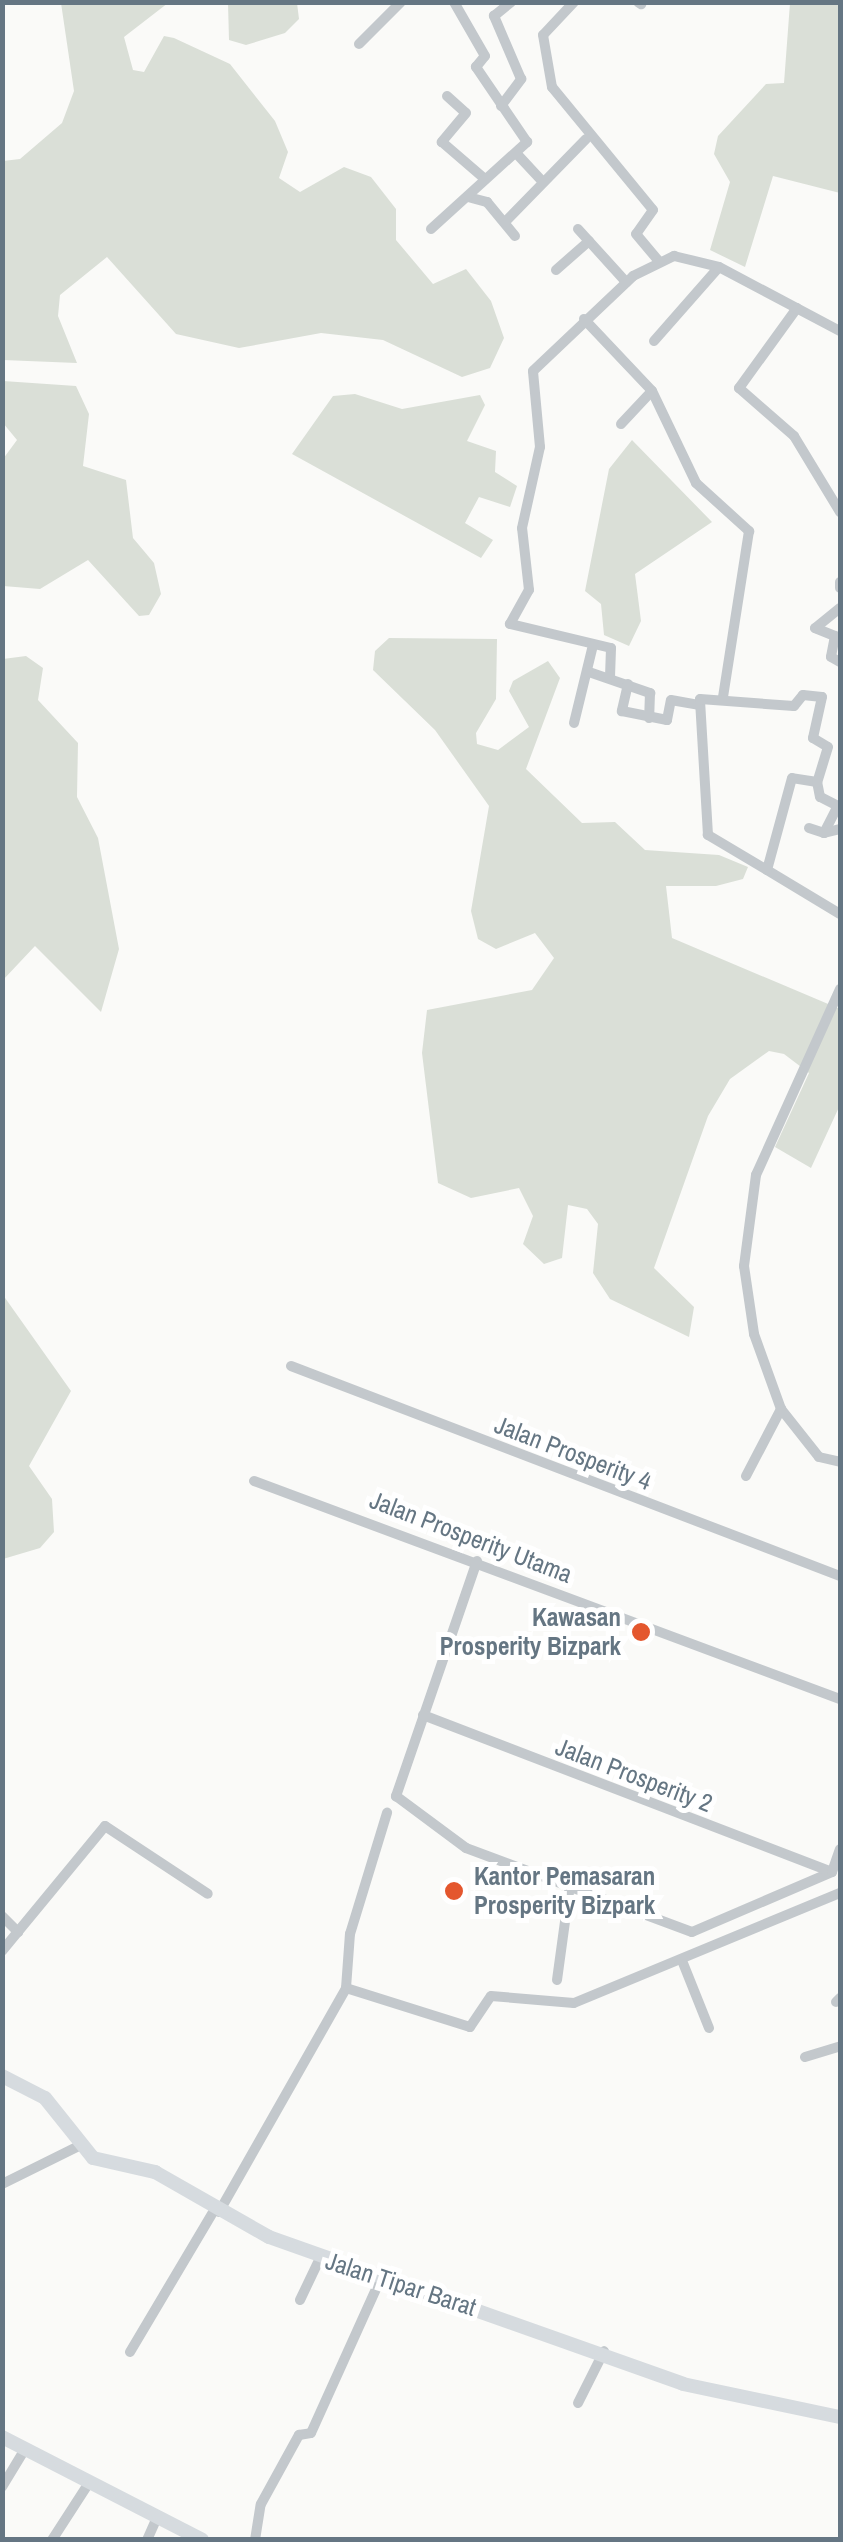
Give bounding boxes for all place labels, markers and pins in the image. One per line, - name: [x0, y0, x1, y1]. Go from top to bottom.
- place label: Kawasan Prosperity Bizpark: [440, 1603, 621, 1662]
- marker: Kawasan Prosperity Bizpark: [630, 1621, 652, 1643]
- place label: Kantor Pemasaran Prosperity Bizpark: [474, 1862, 655, 1921]
- marker: Kantor Pemasaran Prosperity Bizpark: [443, 1880, 465, 1902]

